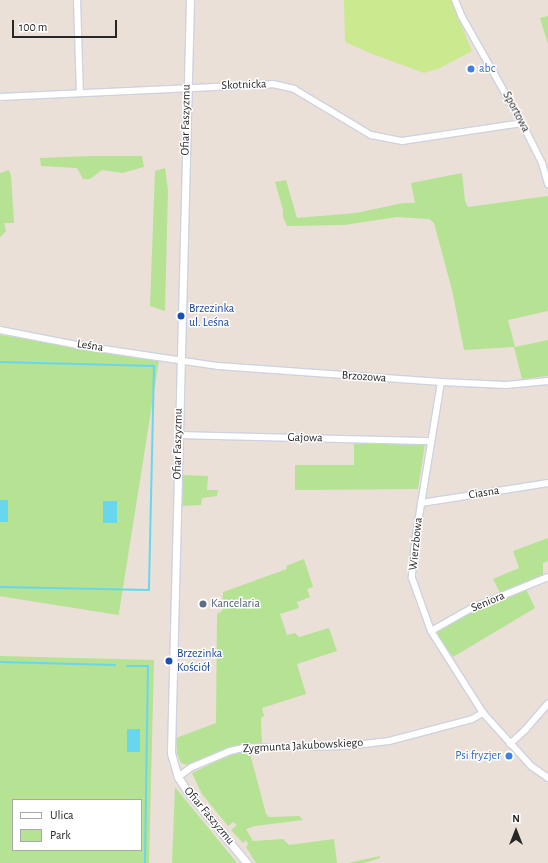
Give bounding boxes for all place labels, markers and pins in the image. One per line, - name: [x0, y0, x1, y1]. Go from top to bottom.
- place label: abc: [479, 62, 495, 76]
- marker: abc: [466, 64, 476, 74]
- place label: Brzezinka ul. Leśna: [189, 302, 234, 330]
- marker: Brzezinka ul. Leśna: [176, 311, 186, 321]
- place label: Kancelaria: [211, 597, 260, 611]
- marker: Kancelaria: [198, 599, 208, 609]
- place label: Brzezinka Kościół: [177, 647, 222, 675]
- marker: Brzezinka Kościół: [164, 656, 174, 666]
- place label: Psi fryzjer: [455, 749, 501, 763]
- marker: Psi fryzjer: [504, 751, 514, 761]

